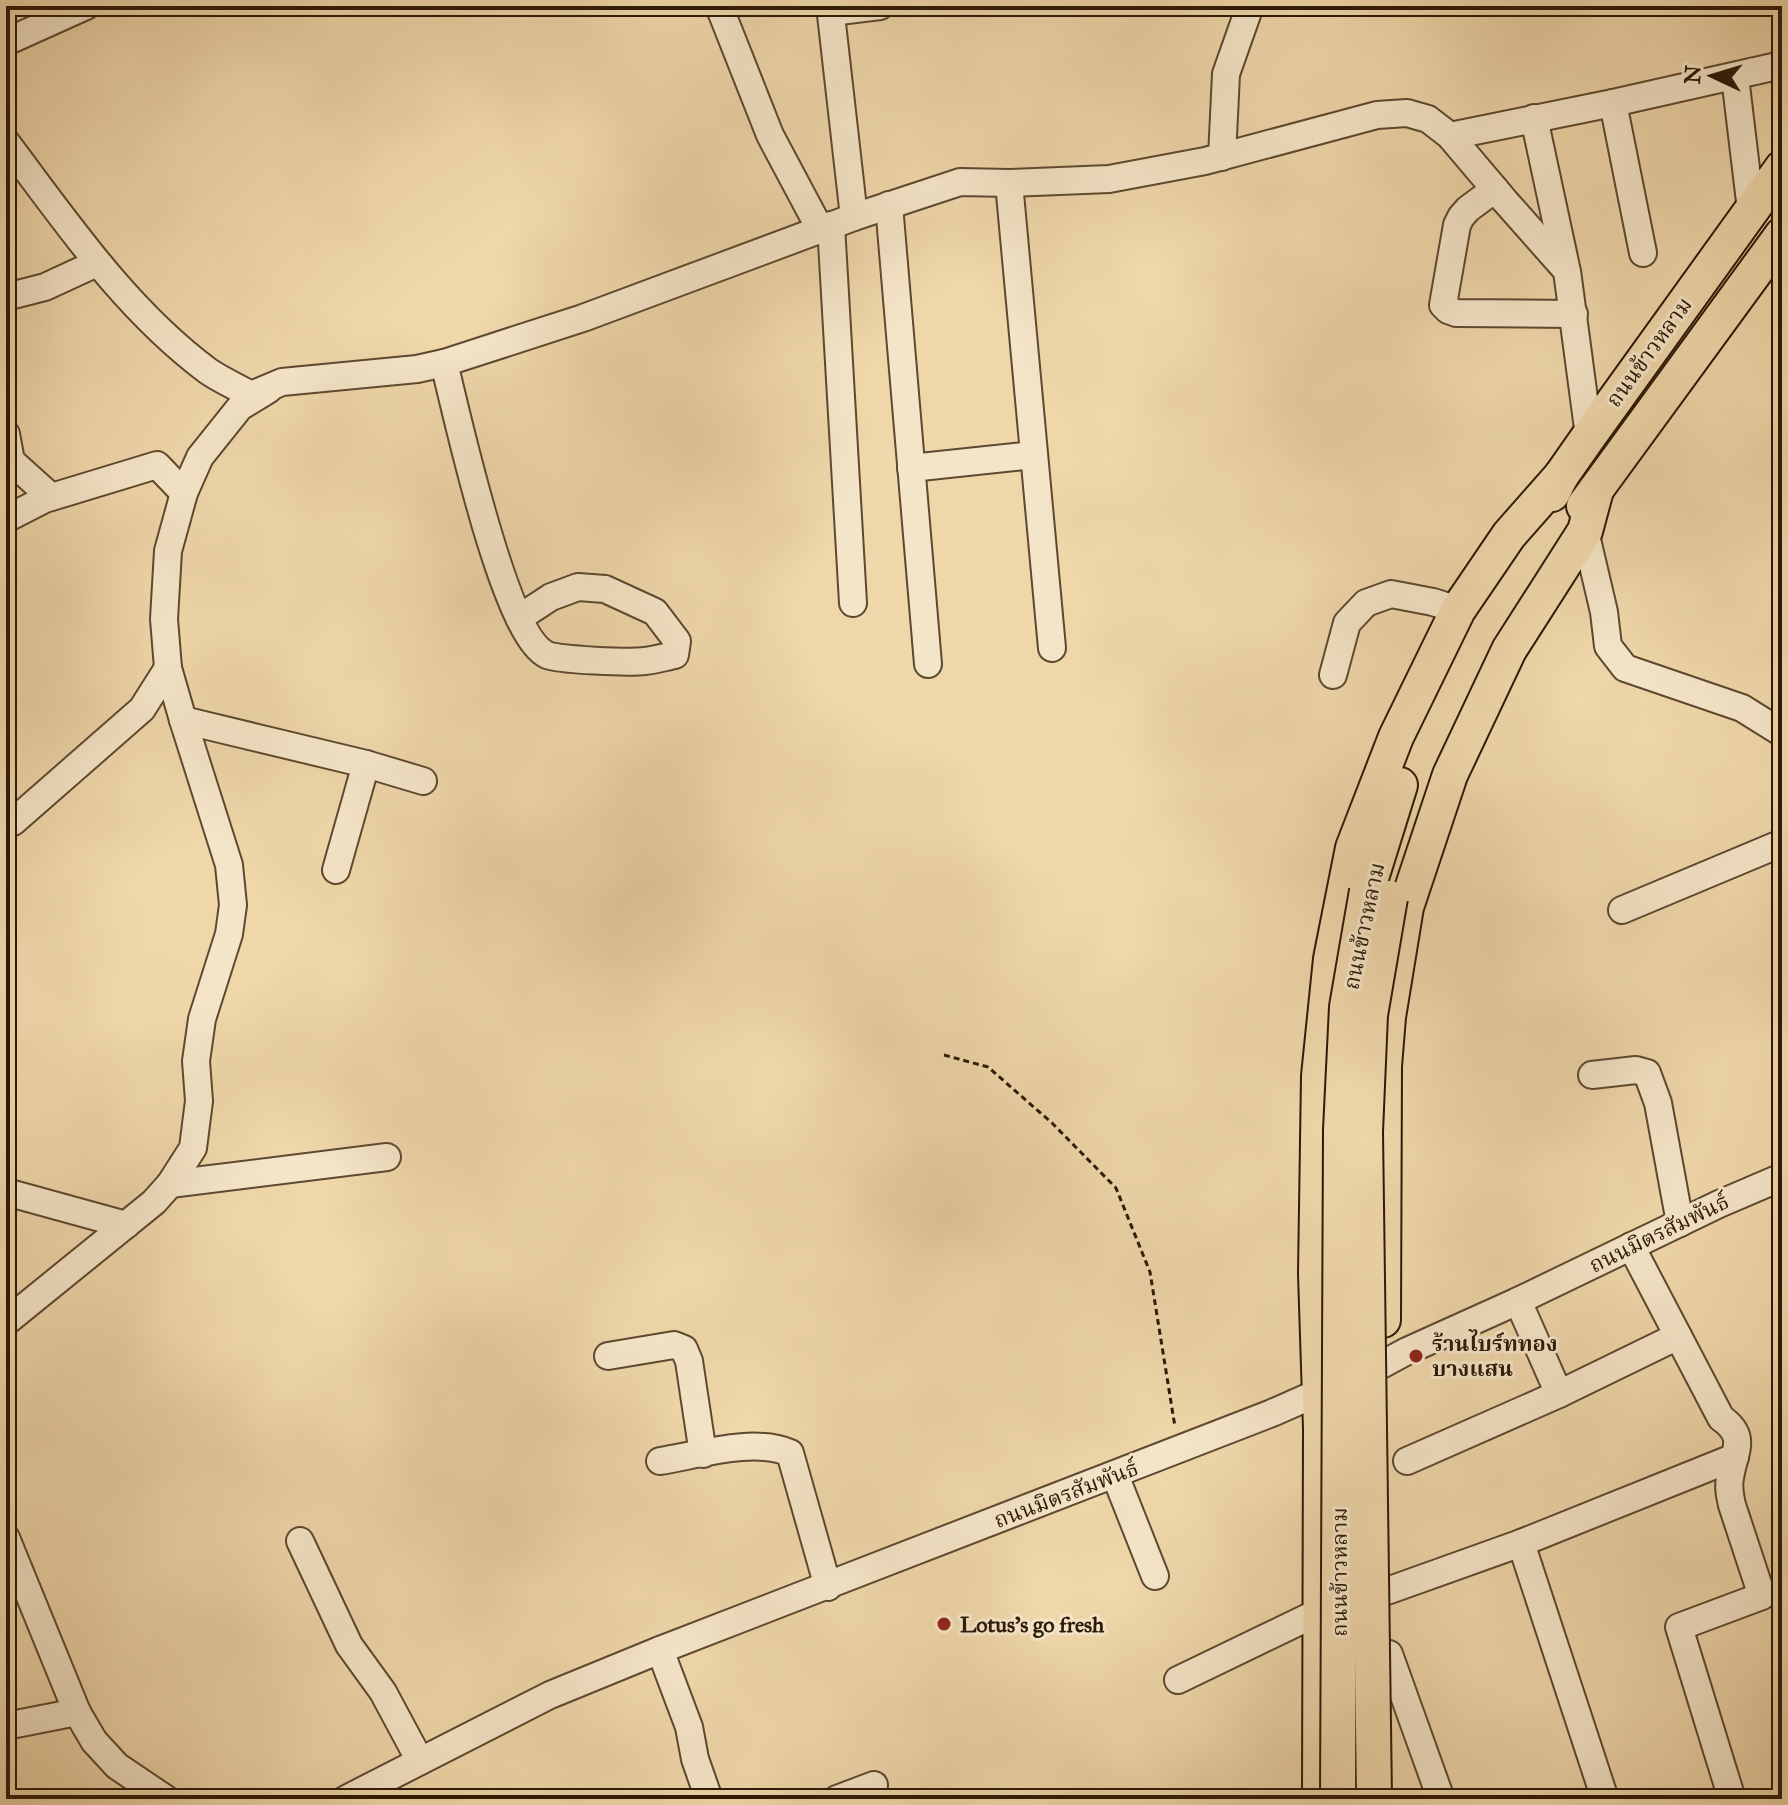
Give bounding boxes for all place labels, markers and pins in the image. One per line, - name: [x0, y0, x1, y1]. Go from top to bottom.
- place label: ร้านไบร์ททอง บางแสน: [1432, 1329, 1558, 1382]
- marker: ร้านไบร์ททอง บางแสน: [1407, 1347, 1425, 1365]
- place label: Lotus's go fresh: [960, 1611, 1105, 1638]
- marker: Lotus's go fresh: [935, 1615, 953, 1633]

